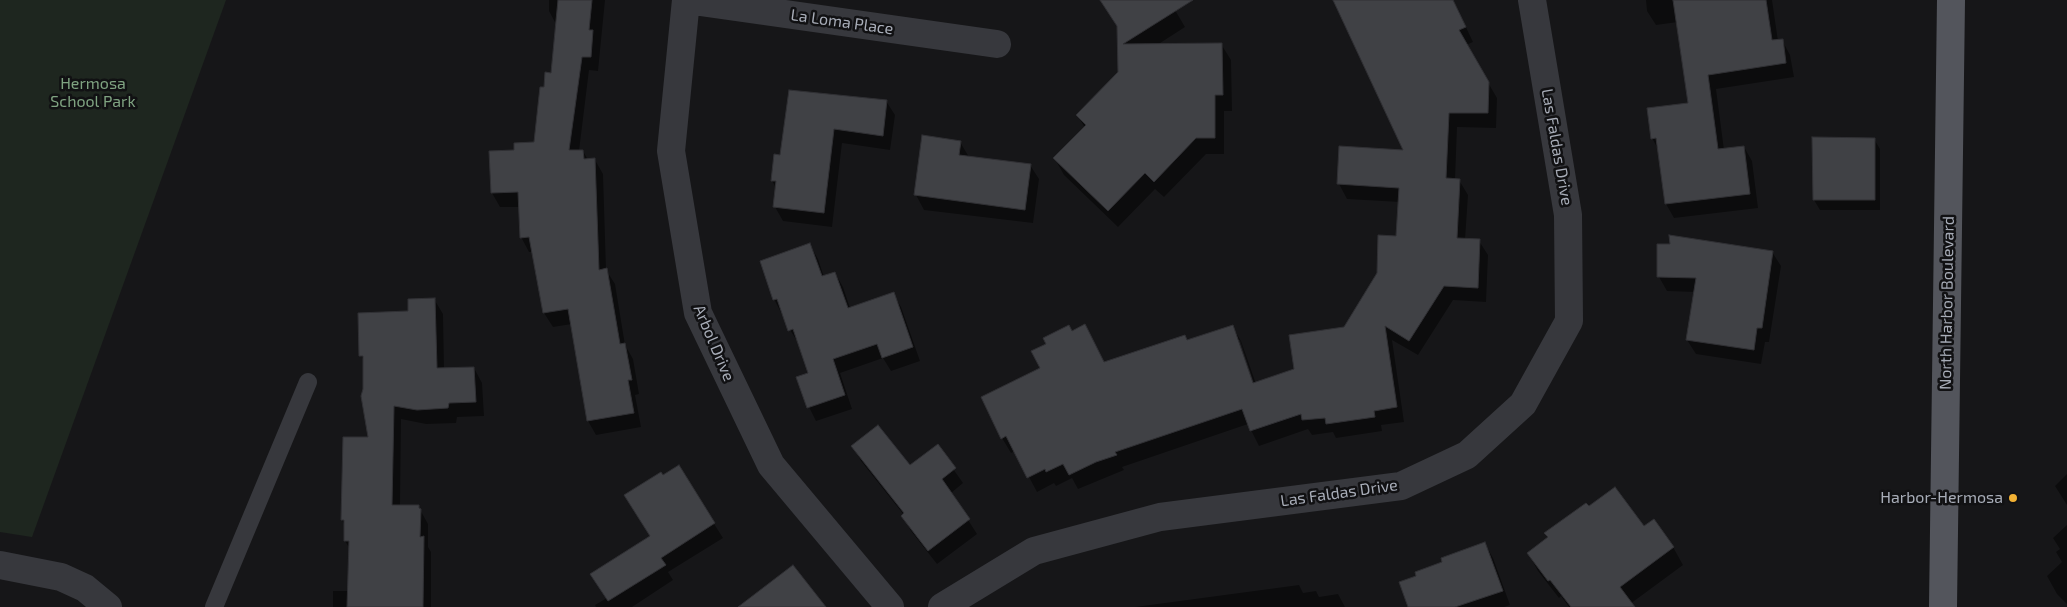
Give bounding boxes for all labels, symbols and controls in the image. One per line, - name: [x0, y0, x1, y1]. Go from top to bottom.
- street label: La Loma Place: [789, 5, 895, 39]
- park label: Hermosa School Park: [50, 74, 136, 112]
- street label: Las Faldas Drive: [1537, 87, 1577, 207]
- street label: North Harbor Boulevard: [1936, 216, 1958, 390]
- street label: Arbol Drive: [689, 302, 739, 384]
- street label: Las Faldas Drive: [1279, 475, 1399, 511]
- place label: Harbor-Hermosa: [1880, 488, 2003, 508]
- marker: Harbor-Hermosa: [2007, 492, 2019, 504]

